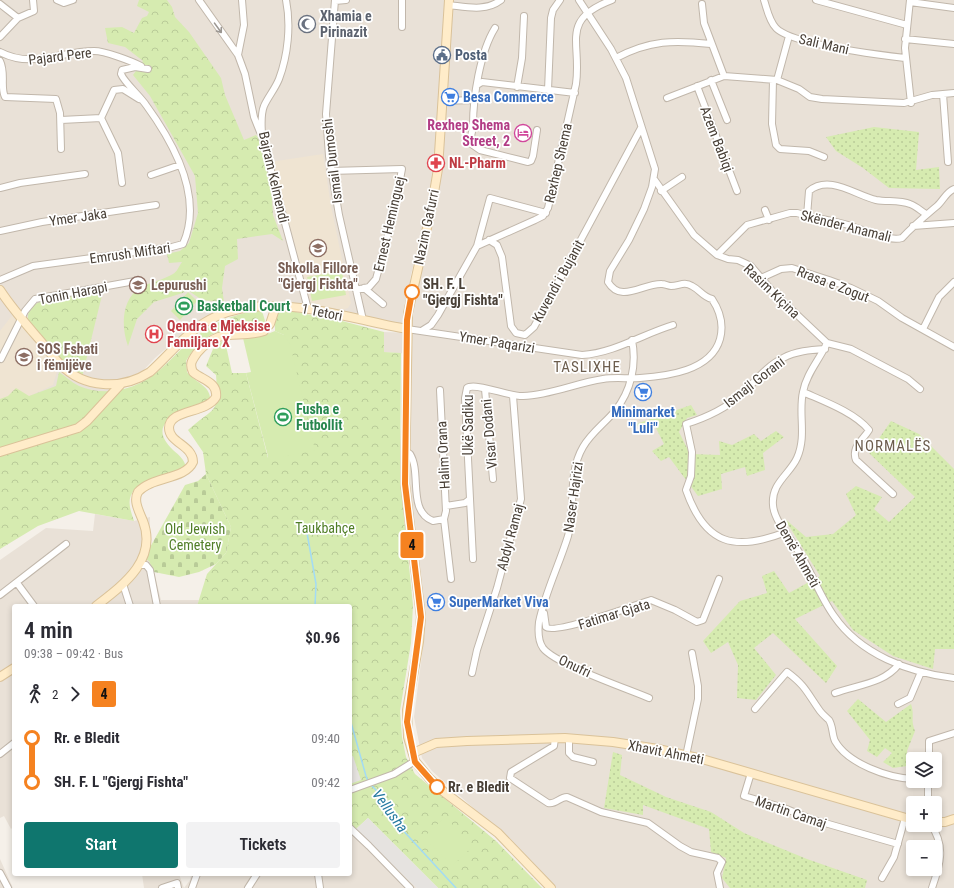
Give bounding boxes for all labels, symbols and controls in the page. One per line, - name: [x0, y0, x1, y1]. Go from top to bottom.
- place label: Xhamia e Pirinazit: [320, 8, 372, 40]
- mosque icon: Xhamia e Pirinazit: [297, 14, 317, 34]
- one-way arrow: [214, 22, 222, 33]
- street label: Sali Mani: [797, 30, 851, 58]
- street label: Pajard Pere: [28, 44, 93, 68]
- public building icon: Posta: [432, 45, 452, 65]
- place label: Posta: [455, 47, 487, 63]
- supermarket icon: Besa Commerce: [440, 87, 460, 107]
- place label: Besa Commerce: [463, 89, 554, 105]
- street label: Azem Babiqi: [697, 104, 737, 174]
- place label: Rexhep Shema Street, 2: [427, 117, 510, 149]
- street label: Ismail Dumoshi: [319, 118, 345, 204]
- street label: Rexhep Shema: [541, 122, 575, 204]
- hotel icon: Rexhep Shema Street, 2: [513, 123, 533, 143]
- street label: Bajram Kelmendi: [256, 130, 292, 224]
- pharmacy icon: NL-Pharm: [426, 153, 446, 173]
- place label: NL-Pharm: [449, 155, 506, 171]
- street label: Ernest Heminguej: [370, 175, 408, 273]
- street label: Nazim Gafurri: [410, 188, 442, 266]
- street label: Ymer Jaka: [48, 205, 108, 229]
- street label: Skënder Anamali: [799, 207, 893, 245]
- street label: Kuvendi i Bujanit: [529, 237, 587, 325]
- school or university icon: Shkolla Fillore "Gjergj Fishta": [308, 238, 328, 258]
- street label: Emrush Miftari: [89, 239, 171, 267]
- place label: Shkolla Fillore "Gjergj Fishta": [278, 260, 358, 292]
- street label: Rasim Kiçina: [741, 260, 803, 322]
- street label: Rrasa e Zogut: [795, 263, 871, 305]
- school or university icon: Lepurushi: [128, 275, 148, 295]
- place label: SH. F. L "Gjergj Fishta": [423, 276, 503, 308]
- place label: Lepurushi: [151, 277, 207, 293]
- street label: Tonin Harapi: [37, 278, 109, 308]
- marker: SH. F. L "Gjergj Fishta": [404, 284, 420, 300]
- sports icon: Basketball Court: [174, 296, 194, 316]
- place label: Basketball Court: [197, 298, 290, 314]
- street label: 1 Tetori: [300, 300, 344, 324]
- place label: Qendra e Mjeksise Familjare X: [167, 318, 271, 350]
- hospital icon: Qendra e Mjeksise Familjare X: [144, 324, 164, 344]
- street label: Ymer Paqarizi: [458, 328, 536, 356]
- place label: SOS Fshati i fëmijëve: [37, 341, 98, 373]
- school or university icon: SOS Fshati i fëmijëve: [14, 347, 34, 367]
- street label: Ismajl Gorani: [720, 353, 788, 411]
- district label: TASLIXHE: [553, 358, 621, 376]
- supermarket icon: Minimarket "Luli": [633, 382, 653, 402]
- street label: Ukë Sadiku: [460, 394, 476, 456]
- street label: Visar Dodani: [478, 398, 500, 470]
- place label: Fusha e Futbollit: [296, 401, 342, 433]
- place label: Minimarket "Luli": [611, 404, 675, 436]
- sports icon: Fusha e Futbollit: [273, 407, 293, 427]
- street label: Halim Orana: [433, 421, 453, 489]
- district label: NORMALËS: [855, 437, 931, 455]
- street label: Naser Hajrizi: [560, 461, 586, 533]
- street label: Abdyl Ramaj: [493, 502, 527, 572]
- street label: Demë Ahmeti: [773, 518, 823, 590]
- park label: Taukbahçe: [295, 520, 355, 536]
- park label: Old Jewish Cemetery: [165, 521, 225, 553]
- line badge: 4: [399, 532, 425, 558]
- text: 4: [408, 537, 416, 553]
- supermarket icon: SuperMarket Viva: [426, 592, 446, 612]
- place label: SuperMarket Viva: [449, 594, 549, 610]
- street label: Fatimar Gjata: [576, 595, 652, 633]
- text: 4 min: [24, 618, 73, 643]
- text: $0.96: [305, 629, 340, 647]
- text: 09:38 – 09:42 · Bus: [24, 646, 123, 661]
- street label: Onufri: [556, 652, 594, 680]
- icon: walk: [24, 683, 46, 705]
- icon: forward: [64, 683, 86, 705]
- text: 4: [100, 686, 108, 702]
- text: 2: [52, 687, 58, 702]
- text: Rr. e Bledit: [54, 729, 120, 747]
- text: 09:40: [311, 731, 340, 746]
- street label: Xhavit Ahmeti: [627, 737, 705, 767]
- map controls: [906, 752, 942, 876]
- button: layers: [906, 752, 942, 788]
- text: SH. F. L "Gjergj Fishta": [54, 773, 188, 791]
- text: 09:42: [311, 775, 340, 790]
- marker: Rr. e Bledit: [429, 779, 445, 795]
- place label: Rr. e Bledit: [448, 779, 509, 795]
- water label: Vellusha: [368, 786, 412, 836]
- street label: Martin Camaj: [753, 792, 829, 832]
- button: +: [906, 796, 942, 832]
- button: Start: [24, 822, 178, 868]
- button: Tickets: [186, 822, 340, 868]
- button: −: [906, 840, 942, 876]

